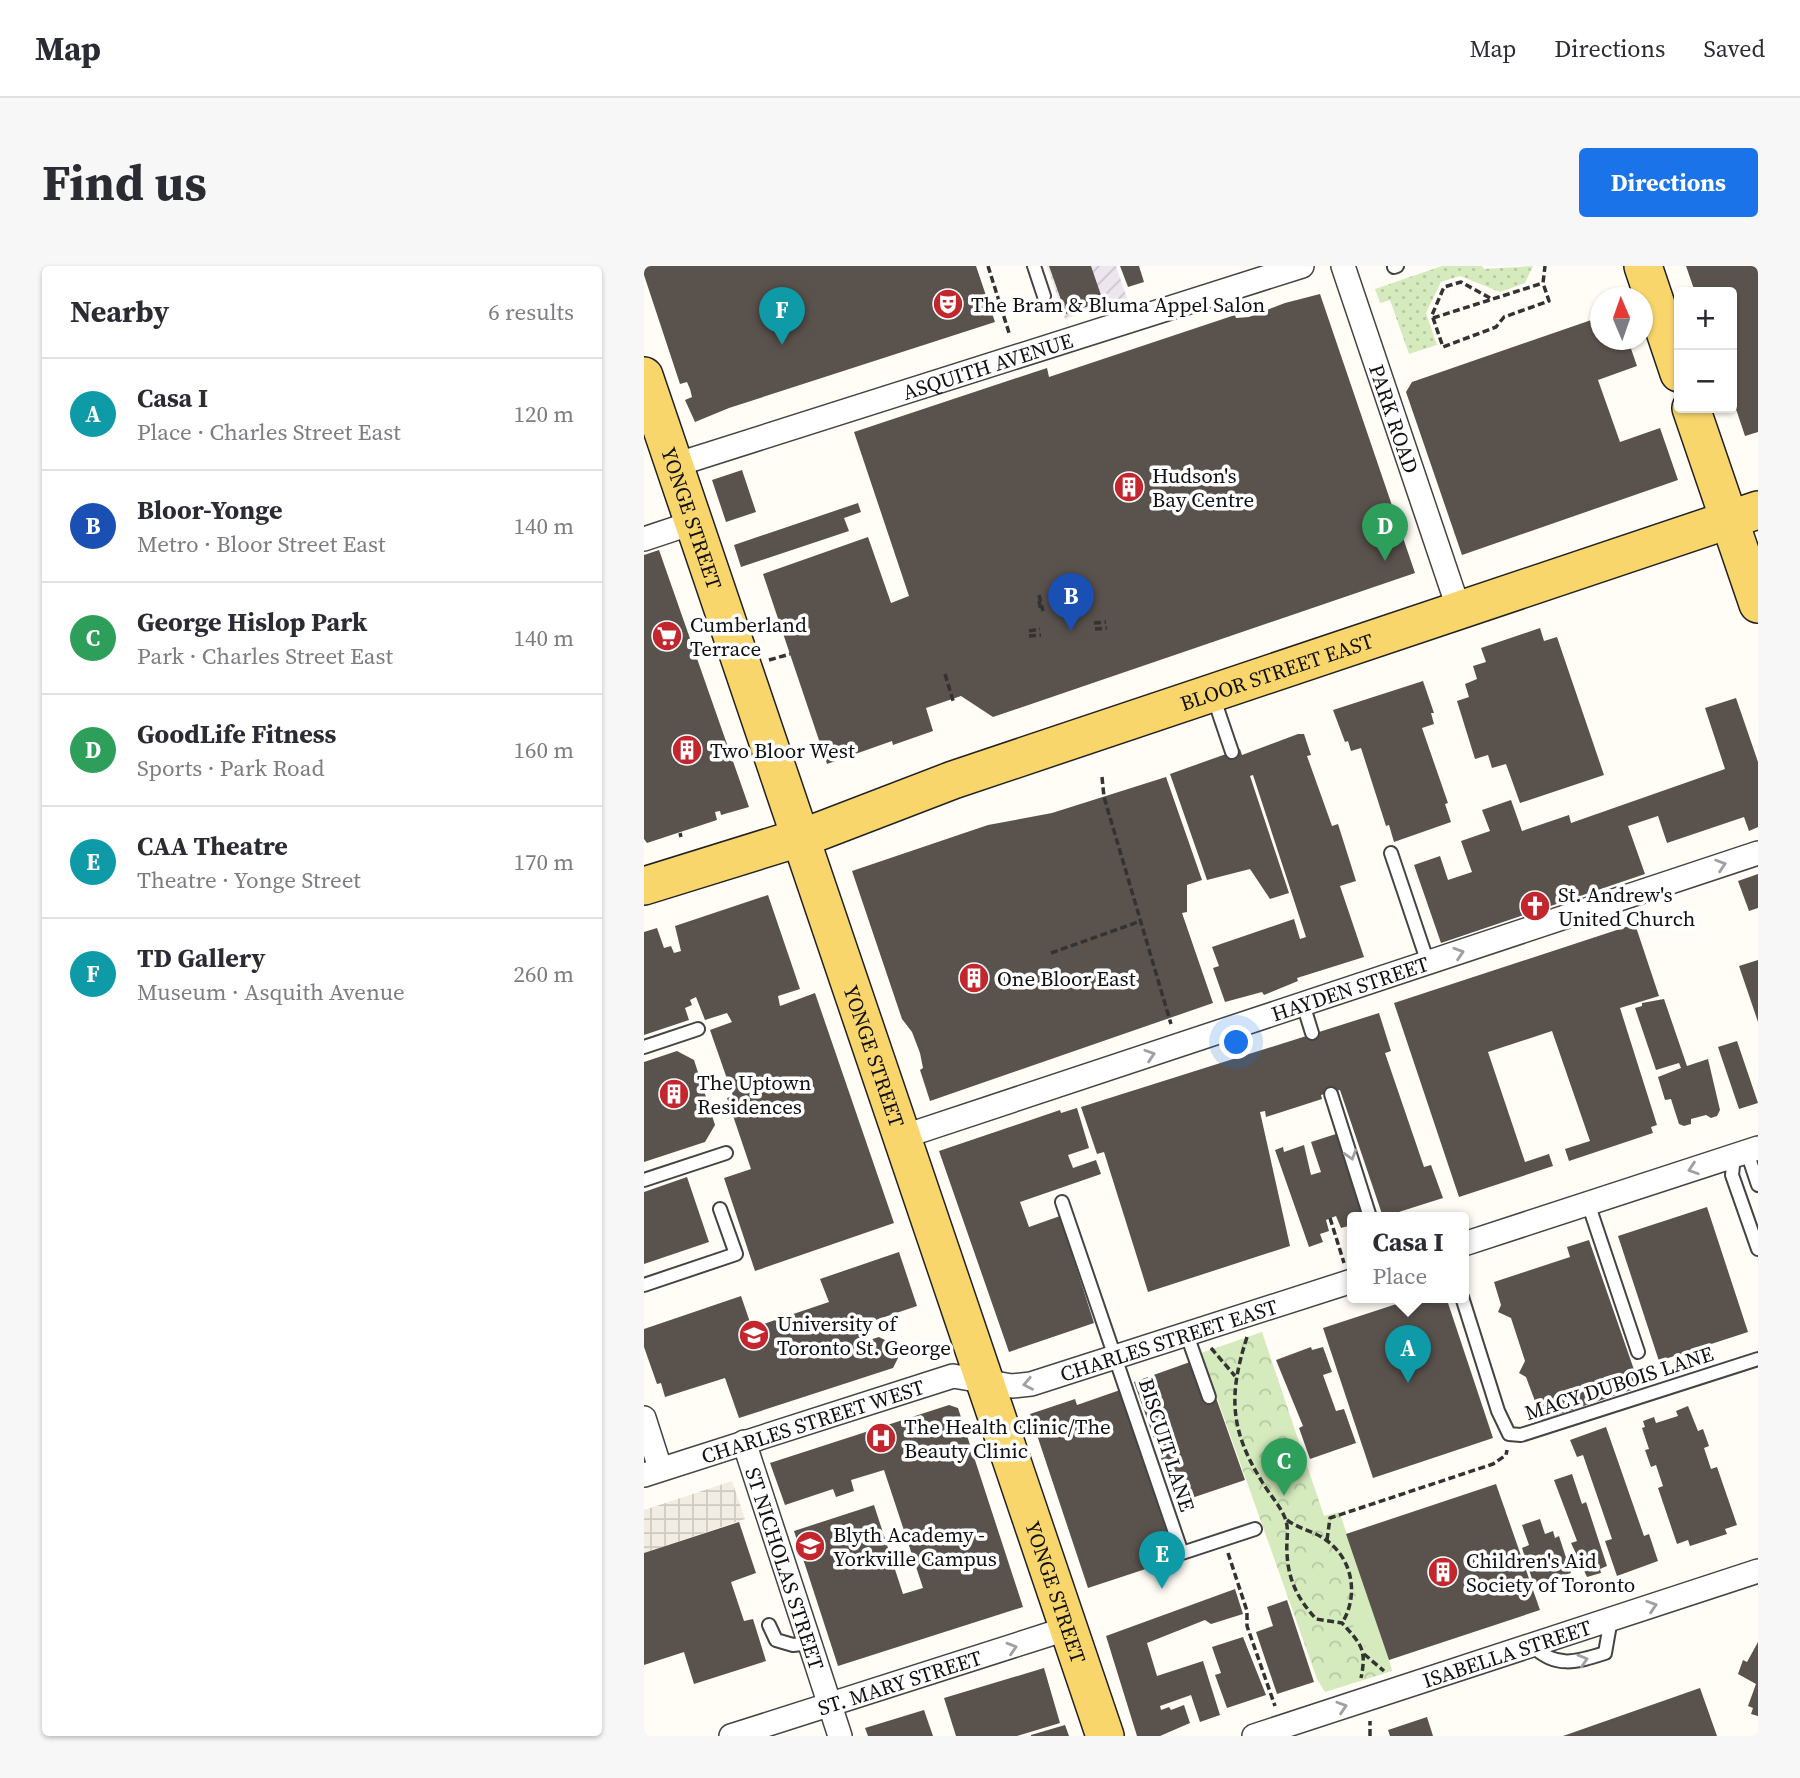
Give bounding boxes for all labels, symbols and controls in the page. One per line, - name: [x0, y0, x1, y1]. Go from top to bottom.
- text: Map: [35, 26, 101, 71]
- text: Map: [1469, 32, 1516, 65]
- text: Directions: [1554, 32, 1665, 65]
- text: Saved: [1703, 32, 1765, 65]
- button: Directions: [1579, 148, 1758, 217]
- text: Find us: [42, 149, 207, 216]
- pin: F: [759, 287, 805, 345]
- theatre icon: The Bram & Bluma Appel Salon: [931, 287, 965, 321]
- north arrow: [1590, 287, 1653, 350]
- map controls: [1674, 287, 1737, 413]
- button: +: [1674, 287, 1737, 350]
- place label: The Bram & Bluma Appel Salon: [971, 290, 1265, 319]
- text: Nearby: [70, 291, 169, 332]
- text: 6 results: [488, 296, 574, 328]
- street label: ASQUITH AVENUE: [899, 325, 1076, 406]
- button: −: [1674, 350, 1737, 413]
- street label: PARK ROAD: [1363, 360, 1426, 477]
- text: Casa I: [137, 380, 208, 416]
- text: A: [85, 398, 101, 430]
- text: 120 m: [513, 398, 574, 430]
- text: Place · Charles Street East: [137, 416, 401, 448]
- street label: YONGE STREET: [655, 443, 730, 593]
- place label: Hudson's Bay Centre: [1152, 461, 1254, 514]
- building icon: Hudson's Bay Centre: [1112, 470, 1146, 504]
- text: Bloor-Yonge: [137, 492, 283, 528]
- pin: D: [1362, 503, 1408, 561]
- text: B: [86, 510, 100, 542]
- text: 140 m: [513, 510, 574, 542]
- text: Metro · Bloor Street East: [137, 528, 386, 560]
- pin: B: [1048, 573, 1094, 631]
- text: George Hislop Park: [137, 604, 367, 640]
- place label: Cumberland Terrace: [690, 610, 807, 663]
- supermarket icon: Cumberland Terrace: [650, 619, 684, 653]
- text: C: [86, 622, 100, 654]
- text: 140 m: [513, 622, 574, 654]
- street label: BLOOR STREET EAST: [1176, 626, 1377, 717]
- text: Park · Charles Street East: [137, 640, 393, 672]
- text: GoodLife Fitness: [137, 716, 336, 752]
- building icon: Two Bloor West: [670, 733, 704, 767]
- text: D: [85, 734, 101, 766]
- text: 160 m: [513, 734, 574, 766]
- place label: Two Bloor West: [710, 736, 855, 765]
- text: Sports · Park Road: [137, 752, 325, 784]
- text: CAA Theatre: [137, 828, 288, 864]
- text: E: [86, 846, 100, 878]
- text: 170 m: [513, 846, 574, 878]
- one-way arrow: [1715, 859, 1727, 874]
- text: Theatre · Yonge Street: [137, 864, 361, 896]
- place label: St. Andrew's United Church: [1558, 880, 1695, 933]
- church icon: St. Andrew's United Church: [1518, 889, 1552, 923]
- text: TD Gallery: [137, 940, 265, 976]
- one-way arrow: [1452, 947, 1465, 961]
- street label: HAYDEN STREET: [1268, 949, 1433, 1028]
- text: F: [86, 958, 100, 990]
- text: 260 m: [513, 958, 574, 990]
- building icon: One Bloor East: [957, 961, 991, 995]
- place label: One Bloor East: [997, 964, 1136, 993]
- text: Museum · Asquith Avenue: [137, 976, 405, 1008]
- street label: YONGE STREET: [837, 981, 912, 1131]
- your location: [1219, 1025, 1253, 1059]
- one-way arrow: [1144, 1049, 1156, 1063]
- place label: The Uptown Residences: [697, 1068, 812, 1121]
- building icon: The Uptown Residences: [657, 1077, 691, 1111]
- one-way arrow: [1342, 1149, 1357, 1161]
- one-way arrow: [1687, 1161, 1700, 1175]
- popup: [1347, 1212, 1469, 1303]
- text: Casa I: [1372, 1224, 1444, 1260]
- text: Place: [1372, 1260, 1427, 1292]
- street label: CHARLES STREET EAST: [1056, 1291, 1281, 1388]
- place label: University of Toronto St. George: [777, 1309, 951, 1362]
- school or university icon: University of Toronto St. George: [737, 1318, 771, 1352]
- pin: A: [1385, 1325, 1431, 1383]
- street label: MACY DUBOIS LANE: [1521, 1339, 1717, 1427]
- street label: CHARLES STREET WEST: [697, 1372, 928, 1470]
- street label: BISCUIT LANE: [1132, 1375, 1202, 1515]
- one-way arrow: [1022, 1376, 1034, 1391]
- place label: The Health Clinic/The Beauty Clinic: [904, 1412, 1111, 1465]
- hospital icon: The Health Clinic/The Beauty Clinic: [864, 1421, 898, 1455]
- pin: C: [1261, 1438, 1307, 1496]
- street label: ST NICHOLAS STREET: [739, 1464, 832, 1674]
- street label: YONGE STREET: [1019, 1517, 1094, 1667]
- place label: Blyth Academy - Yorkville Campus: [833, 1520, 997, 1573]
- school or university icon: Blyth Academy - Yorkville Campus: [793, 1529, 827, 1563]
- pin: E: [1139, 1531, 1185, 1589]
- place label: Children's Aid Society of Toronto: [1466, 1546, 1635, 1599]
- building icon: Children's Aid Society of Toronto: [1426, 1555, 1460, 1589]
- one-way arrow: [1645, 1600, 1657, 1614]
- street label: ISABELLA STREET: [1419, 1612, 1595, 1694]
- street label: ST. MARY STREET: [814, 1642, 986, 1722]
- one-way arrow: [1006, 1642, 1018, 1657]
- one-way arrow: [1577, 1654, 1589, 1668]
- one-way arrow: [1336, 1701, 1348, 1715]

